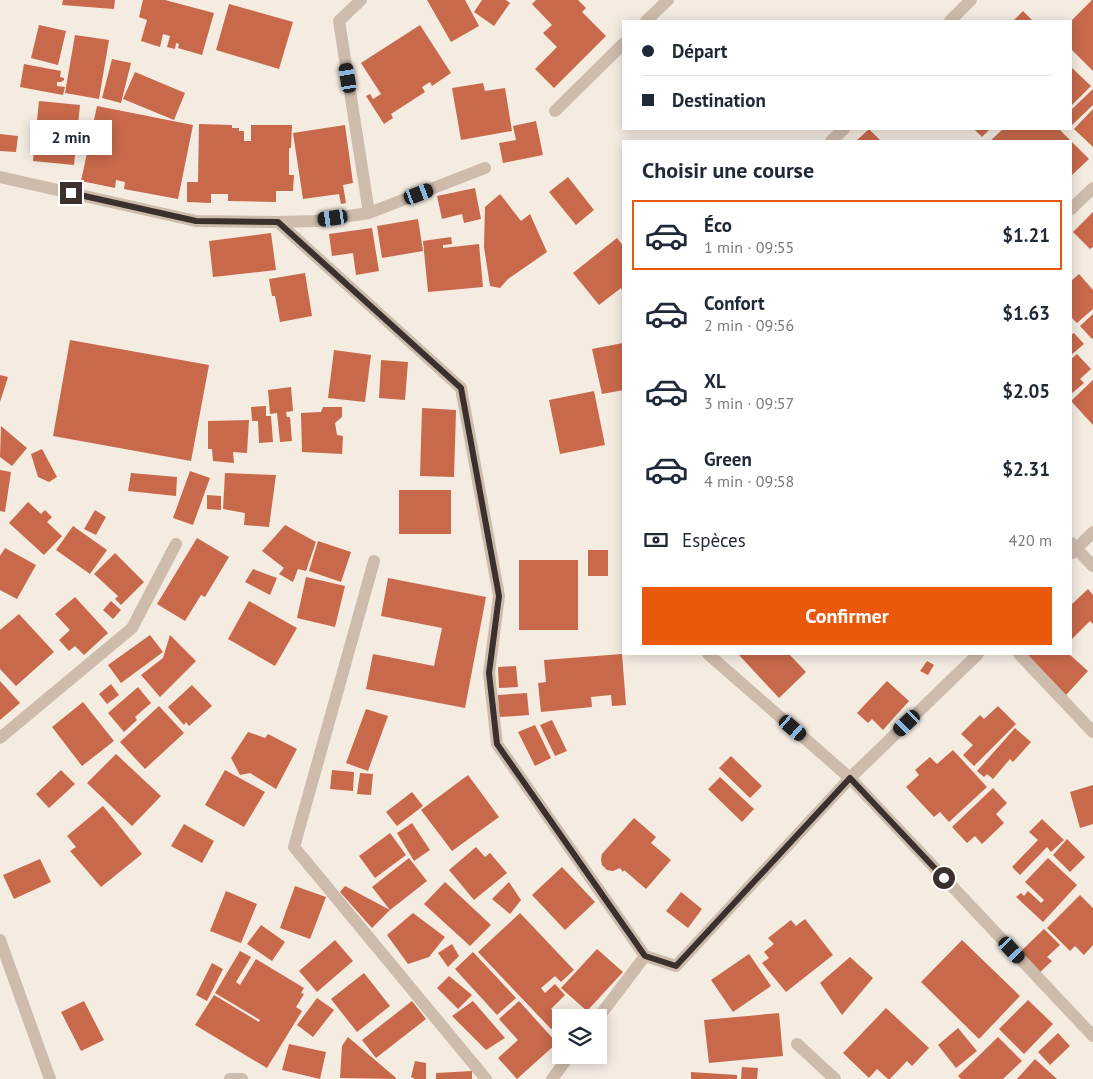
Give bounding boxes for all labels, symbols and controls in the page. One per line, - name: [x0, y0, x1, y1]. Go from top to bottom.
- text: Départ: [672, 39, 728, 63]
- car: [338, 62, 357, 94]
- text: Destination: [672, 88, 766, 112]
- callout: 2 min: [30, 120, 112, 156]
- text: 2 min: [51, 127, 91, 147]
- text: Choisir une course: [642, 156, 814, 184]
- route end: [60, 182, 82, 204]
- car: [402, 182, 435, 206]
- car: [317, 208, 348, 228]
- icon: car: [644, 213, 689, 258]
- text: Éco: [704, 213, 732, 237]
- text: $1.21: [1002, 223, 1050, 247]
- text: 1 min · 09:55: [704, 237, 794, 257]
- icon: car: [644, 291, 689, 336]
- text: Confort: [704, 291, 765, 315]
- text: $1.63: [1002, 301, 1050, 325]
- text: 2 min · 09:56: [704, 315, 794, 335]
- icon: car: [644, 369, 689, 414]
- text: XL: [704, 369, 726, 393]
- text: $2.05: [1002, 379, 1050, 403]
- text: 3 min · 09:57: [704, 393, 794, 413]
- icon: car: [644, 447, 689, 492]
- text: Green: [704, 447, 752, 471]
- text: $2.31: [1002, 457, 1050, 481]
- text: 4 min · 09:58: [704, 471, 794, 491]
- icon: cash: [642, 526, 670, 554]
- text: Espèces: [682, 528, 746, 552]
- text: 420 m: [1009, 530, 1052, 550]
- button: Confirmer: [642, 587, 1052, 645]
- car: [890, 707, 923, 739]
- car: [776, 712, 809, 744]
- route start: [933, 867, 955, 889]
- car: [996, 934, 1027, 966]
- map controls: [552, 1009, 607, 1064]
- button: layers: [552, 1009, 607, 1064]

